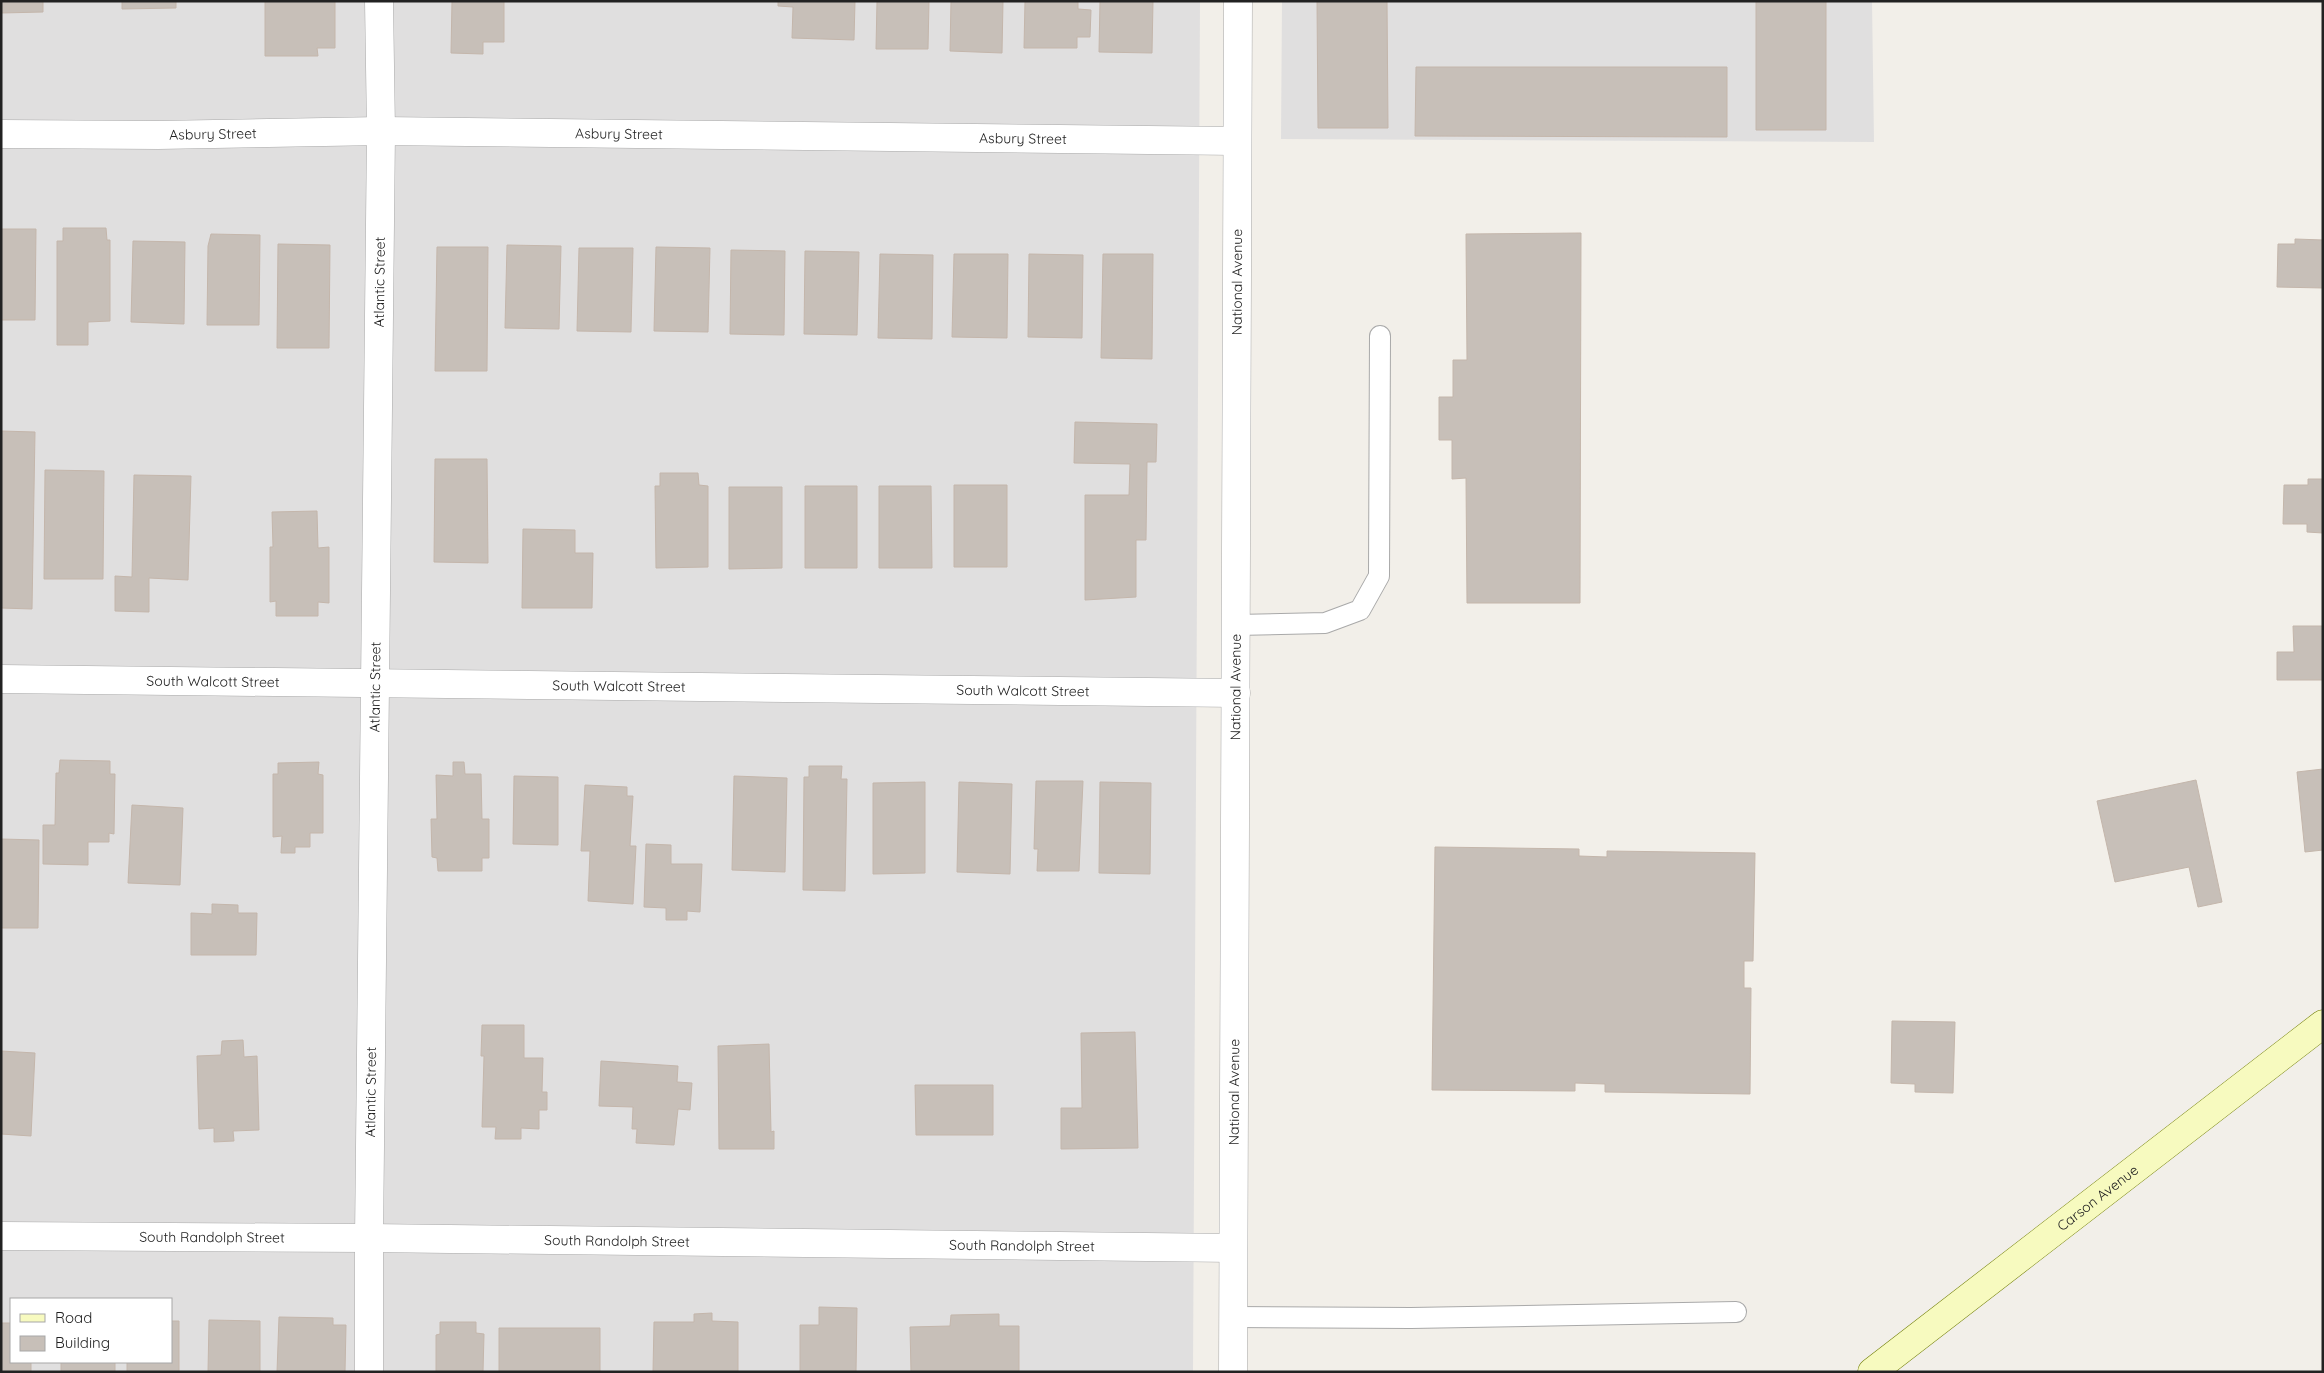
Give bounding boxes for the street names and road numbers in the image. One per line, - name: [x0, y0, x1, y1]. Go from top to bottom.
- street label: Asbury Street: [169, 124, 257, 144]
- street label: Asbury Street: [575, 124, 663, 143]
- street label: Asbury Street: [979, 129, 1067, 148]
- street label: National Avenue: [1228, 229, 1246, 335]
- street label: Atlantic Street: [370, 236, 389, 328]
- street label: National Avenue: [1226, 634, 1245, 740]
- street label: Atlantic Street: [365, 641, 384, 732]
- street label: South Walcott Street: [146, 672, 280, 691]
- street label: South Walcott Street: [552, 676, 686, 696]
- street label: South Walcott Street: [956, 681, 1090, 700]
- street label: National Avenue: [1225, 1039, 1243, 1145]
- street label: Atlantic Street: [361, 1046, 380, 1137]
- street label: Carson Avenue: [2053, 1161, 2142, 1235]
- street label: South Randolph Street: [139, 1228, 285, 1247]
- street label: South Randolph Street: [544, 1231, 690, 1251]
- street label: South Randolph Street: [949, 1236, 1095, 1255]

